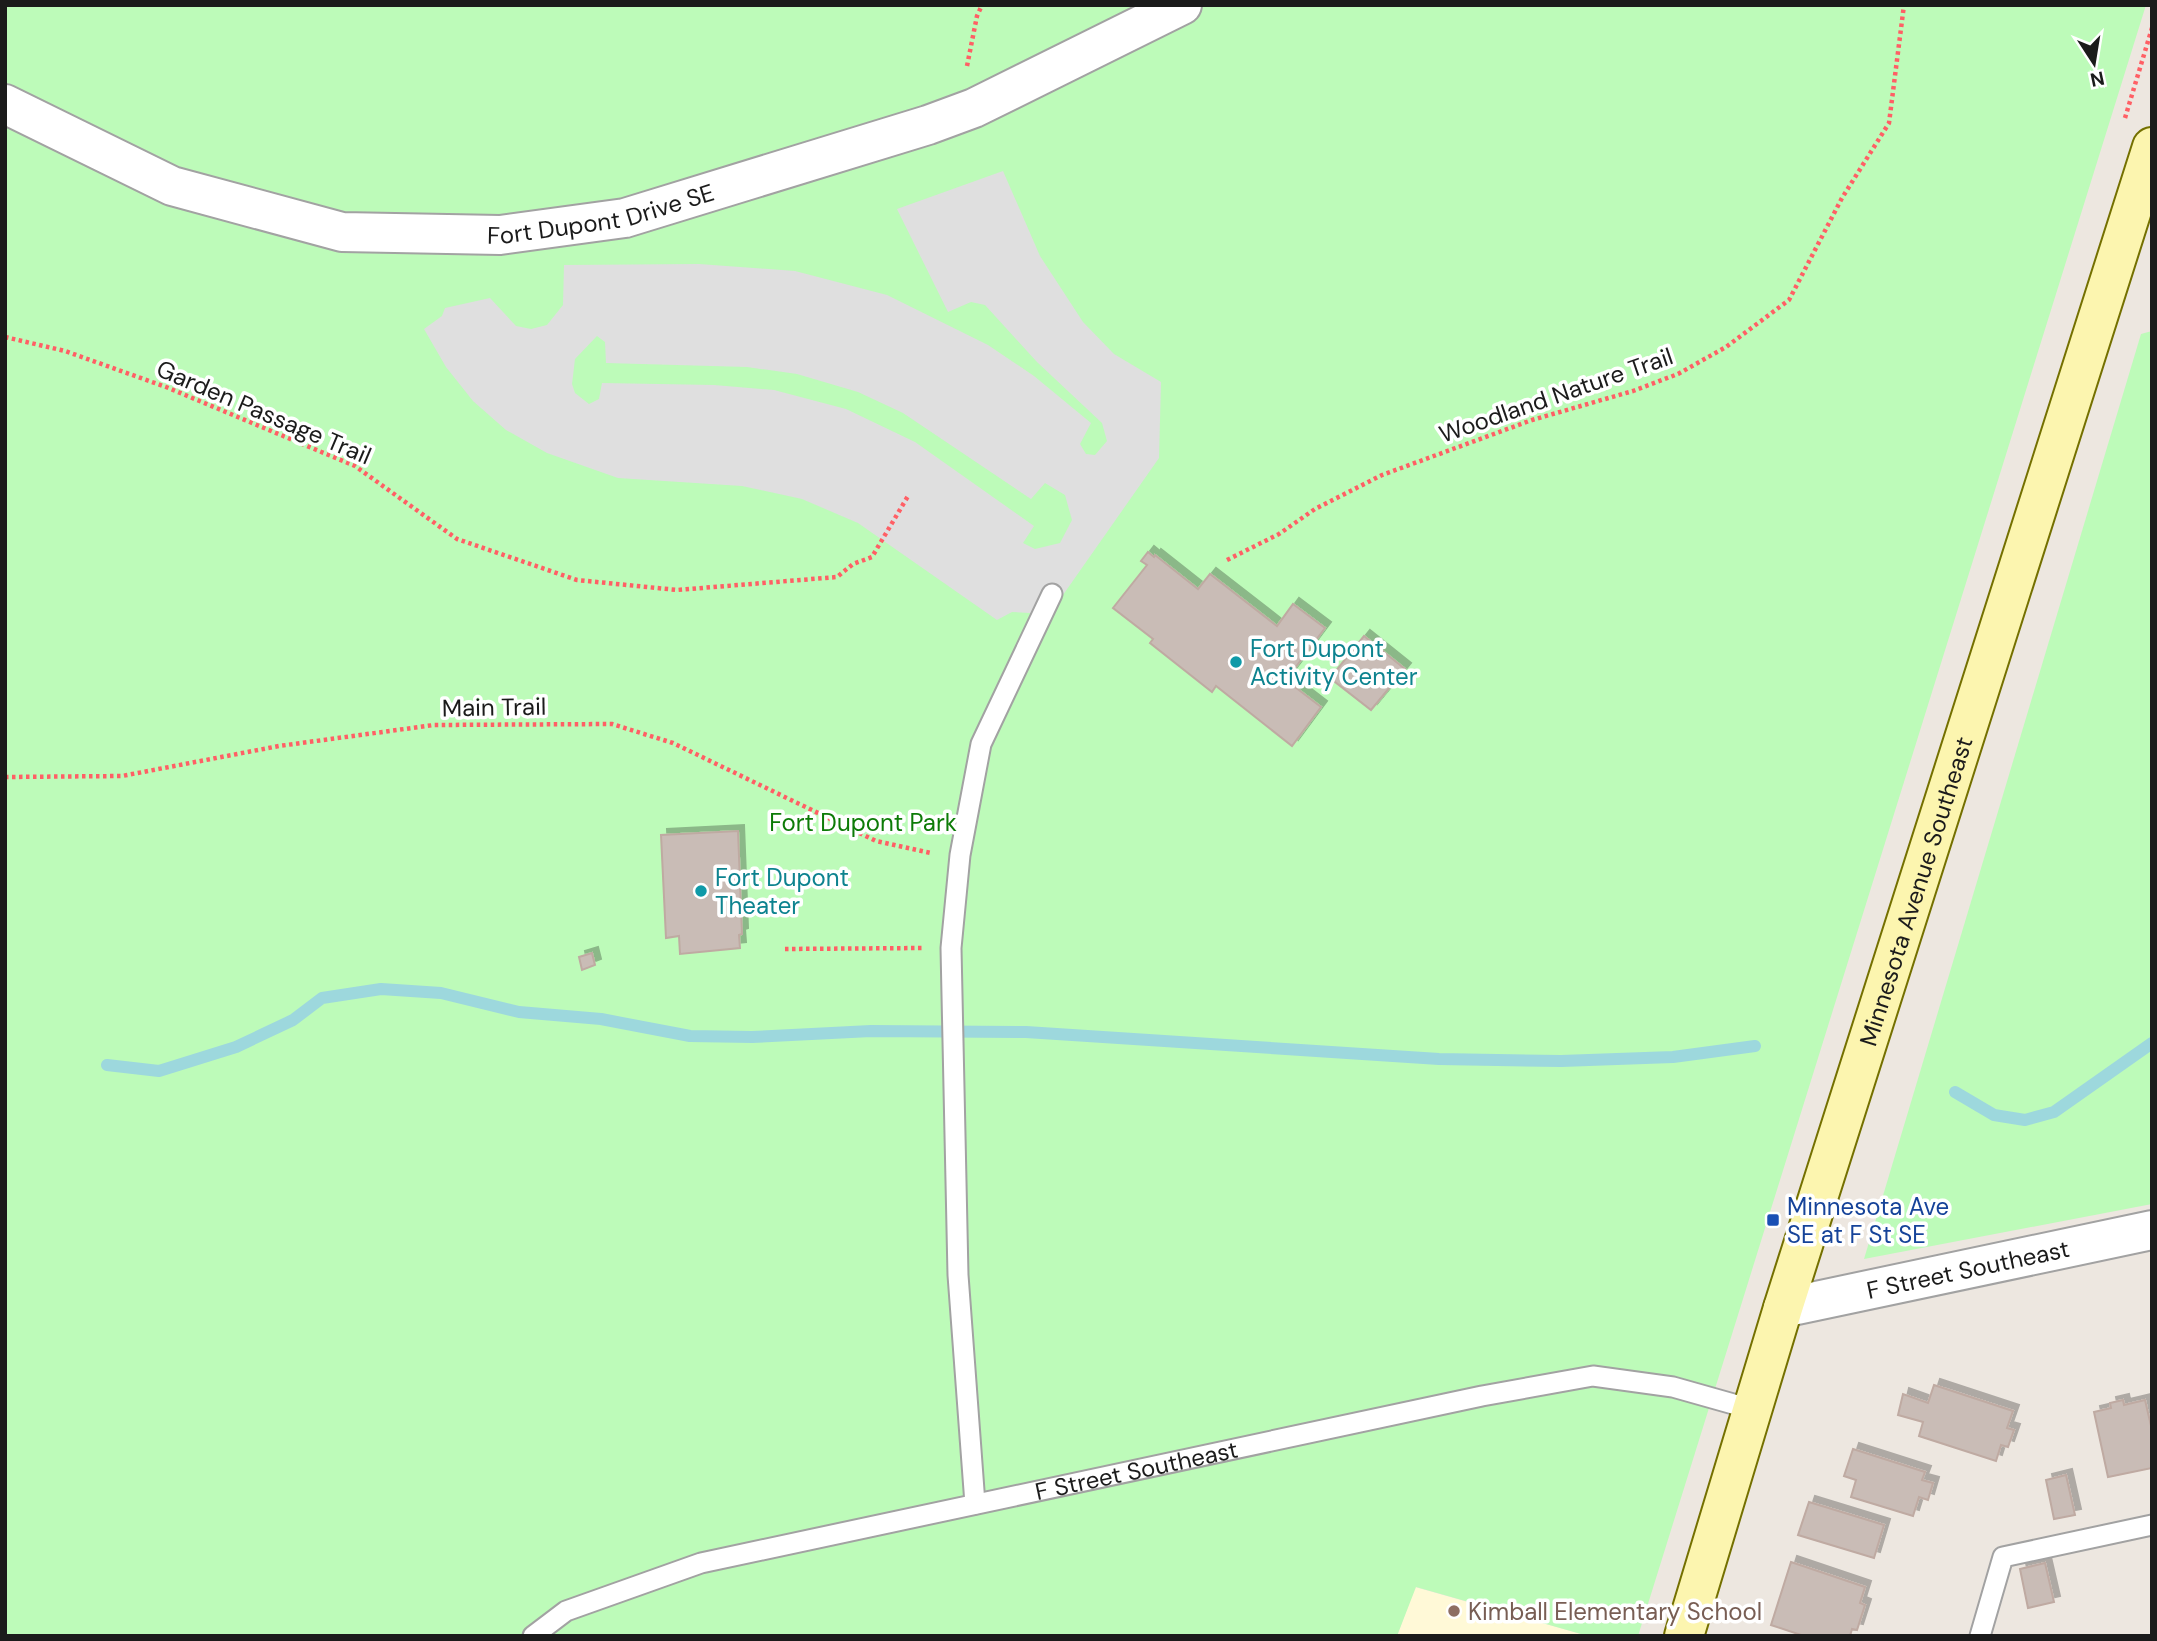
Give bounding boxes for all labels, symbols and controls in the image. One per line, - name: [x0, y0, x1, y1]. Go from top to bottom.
- north arrow: [2059, 28, 2129, 98]
- text: N: [2088, 65, 2107, 93]
- street label: Fort Dupont Drive SE: [487, 176, 718, 251]
- street label: Woodland Nature Trail: [1435, 340, 1677, 450]
- street label: Garden Passage Trail: [152, 353, 376, 471]
- place label: Fort Dupont Activity Center: [1250, 633, 1418, 692]
- marker: Fort Dupont Activity Center: [1228, 654, 1244, 670]
- street label: Main Trail: [442, 691, 546, 723]
- street label: Minnesota Avenue Southeast: [1852, 733, 1979, 1050]
- park label: Fort Dupont Park: [769, 807, 957, 838]
- place label: Fort Dupont Theater: [715, 862, 849, 921]
- marker: Fort Dupont Theater: [693, 883, 709, 899]
- place label: Minnesota Ave SE at F St SE: [1787, 1191, 1949, 1250]
- marker: Minnesota Ave SE at F St SE: [1765, 1212, 1781, 1228]
- street label: F Street Southeast: [1864, 1232, 2072, 1305]
- street label: F Street Southeast: [1032, 1433, 1241, 1507]
- place label: Kimball Elementary School: [1468, 1596, 1762, 1627]
- marker: Kimball Elementary School: [1446, 1603, 1462, 1619]

